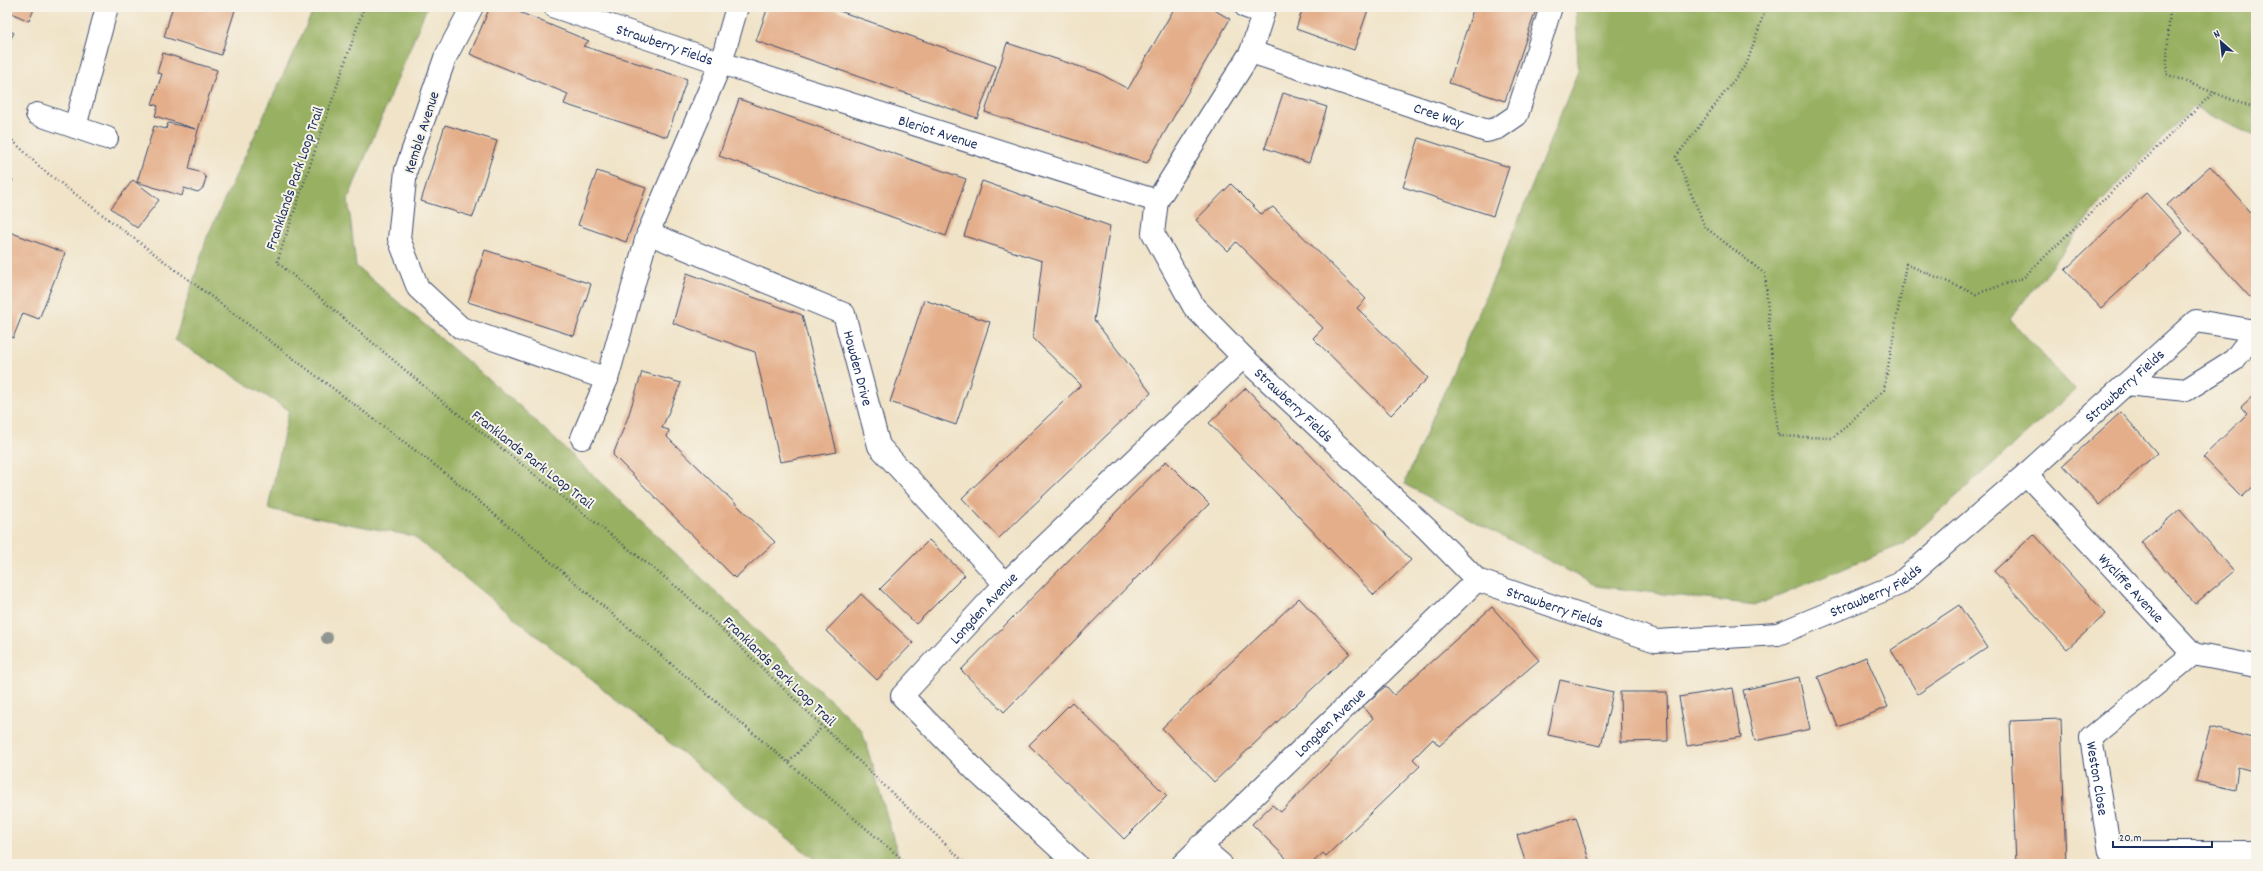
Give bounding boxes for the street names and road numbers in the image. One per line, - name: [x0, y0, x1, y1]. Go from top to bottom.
- street label: Strawberry Fields: [613, 19, 716, 73]
- street label: Kemble Avenue: [399, 88, 447, 176]
- street label: Cree Way: [1410, 98, 1467, 136]
- street label: Franklands Park Loop Trail: [261, 104, 331, 253]
- street label: Bleriot Avenue: [895, 111, 981, 157]
- street label: Howden Drive: [836, 329, 877, 409]
- street label: Strawberry Fields: [2081, 345, 2171, 429]
- street label: Strawberry Fields: [1248, 364, 1337, 449]
- street label: Franklands Park Loop Trail: [466, 406, 598, 516]
- street label: Wycliffe Avenue: [2092, 549, 2168, 629]
- street label: Strawberry Fields: [1827, 560, 1928, 624]
- street label: Longden Avenue: [946, 568, 1024, 650]
- street label: Strawberry Fields: [1503, 582, 1606, 635]
- street label: Franklands Park Loop Trail: [717, 612, 841, 733]
- street label: Longden Avenue: [1291, 684, 1372, 763]
- street label: Weston Close: [2079, 740, 2113, 818]

